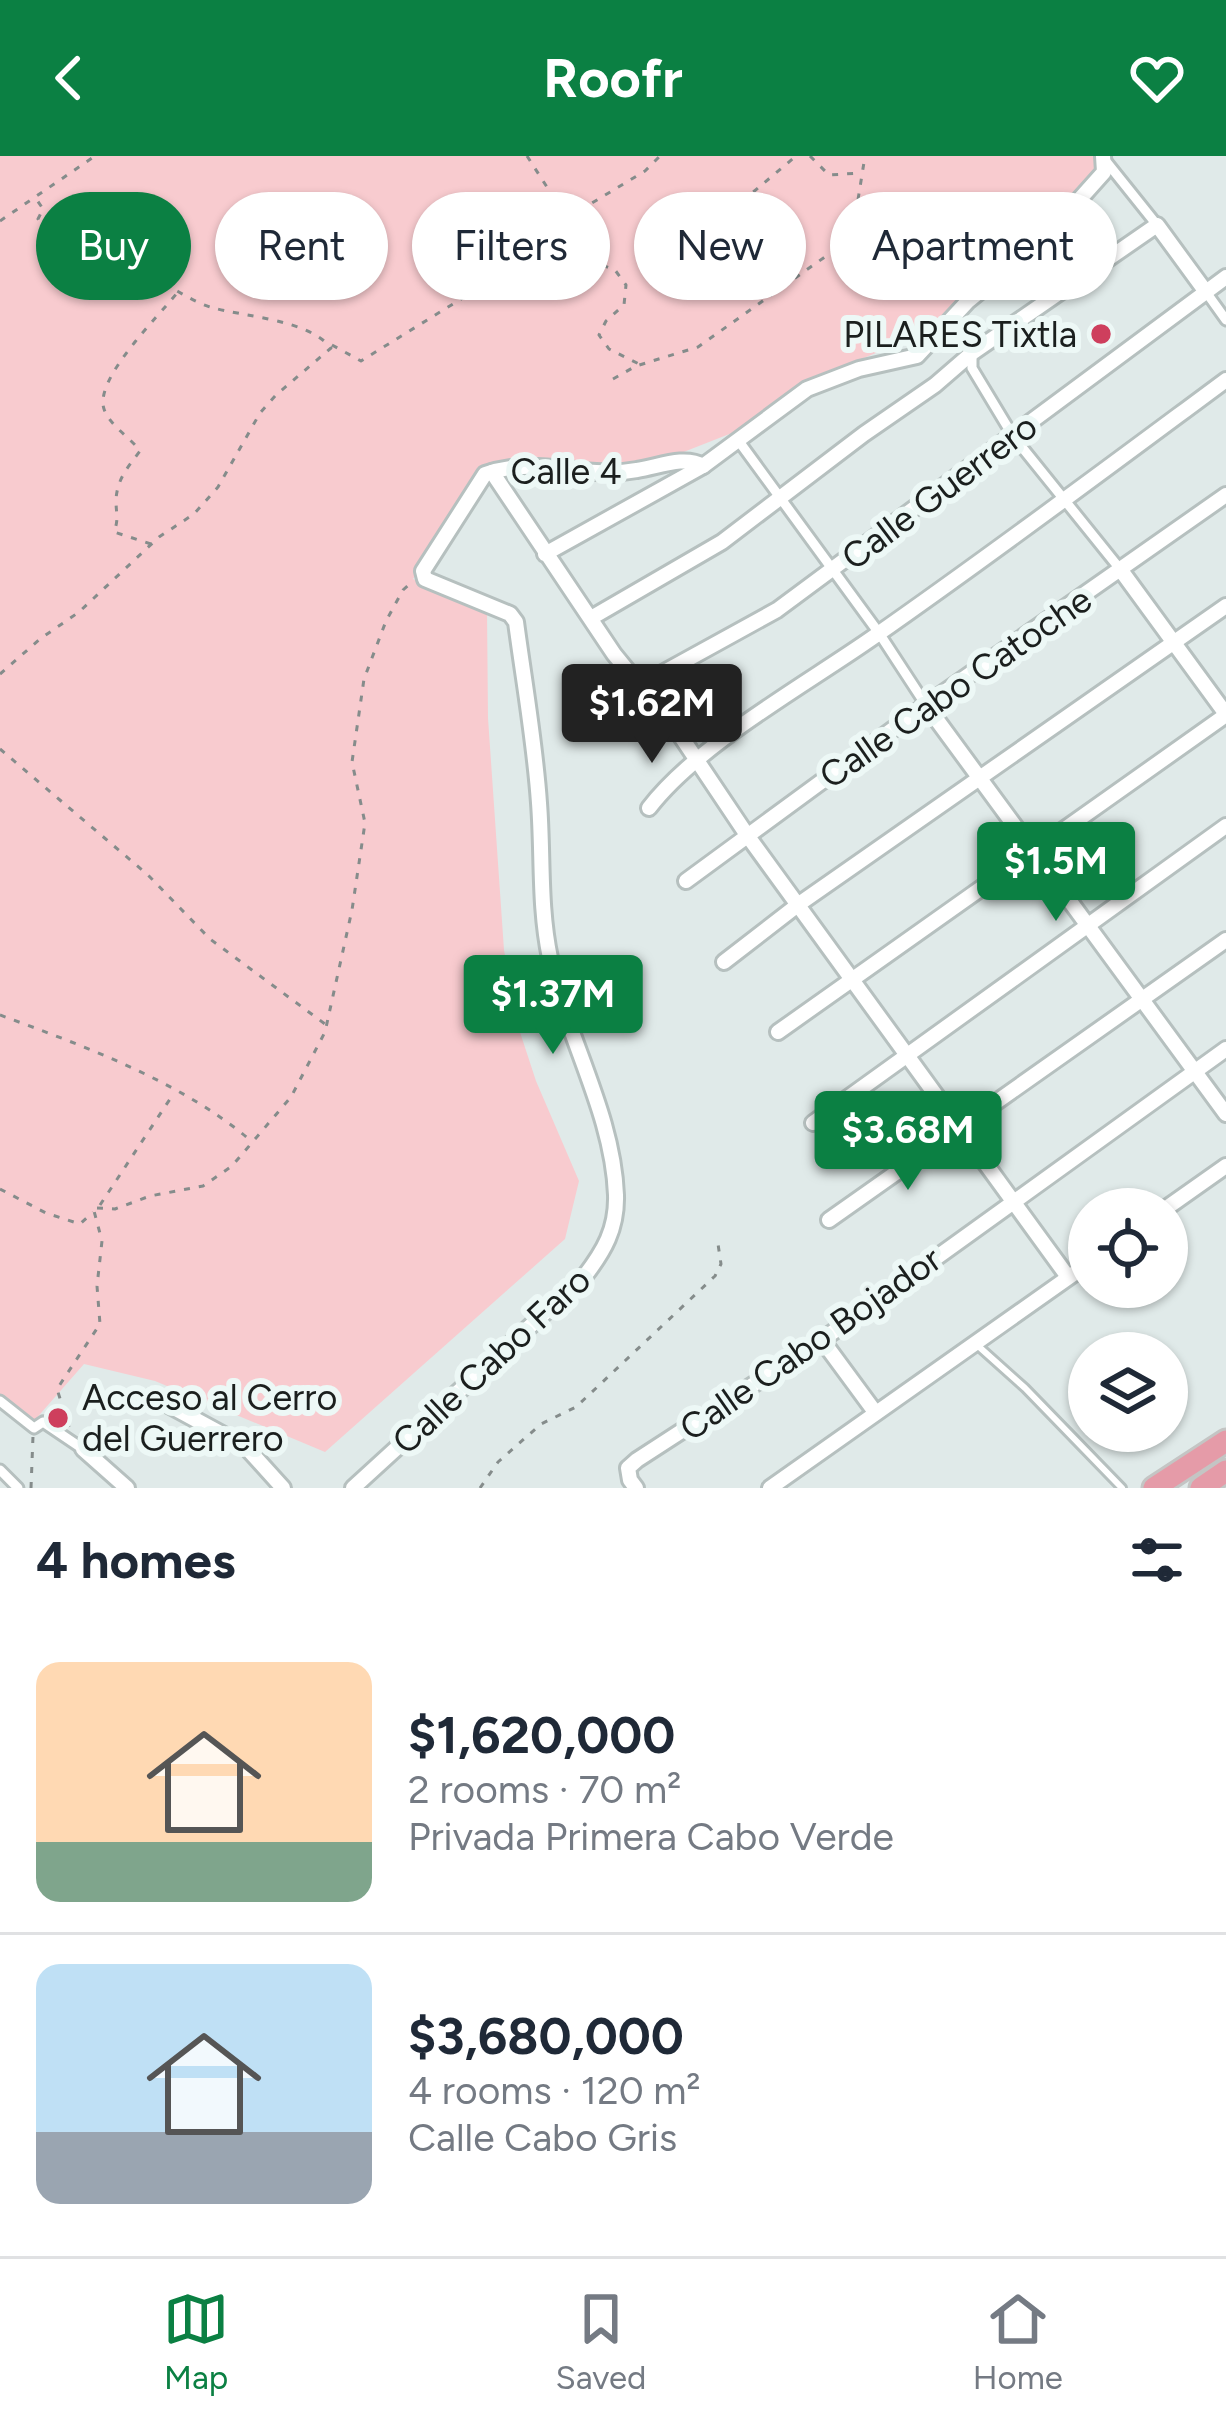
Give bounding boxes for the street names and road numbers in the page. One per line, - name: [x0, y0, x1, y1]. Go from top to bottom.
- street label: Calle Guerrero: [833, 404, 1045, 579]
- street label: Calle 4: [510, 450, 622, 493]
- street label: Calle Cabo Catoche: [811, 578, 1099, 797]
- street label: Calle Cabo Bojador: [671, 1237, 949, 1450]
- street label: Calle Cabo Faro: [384, 1258, 599, 1463]

